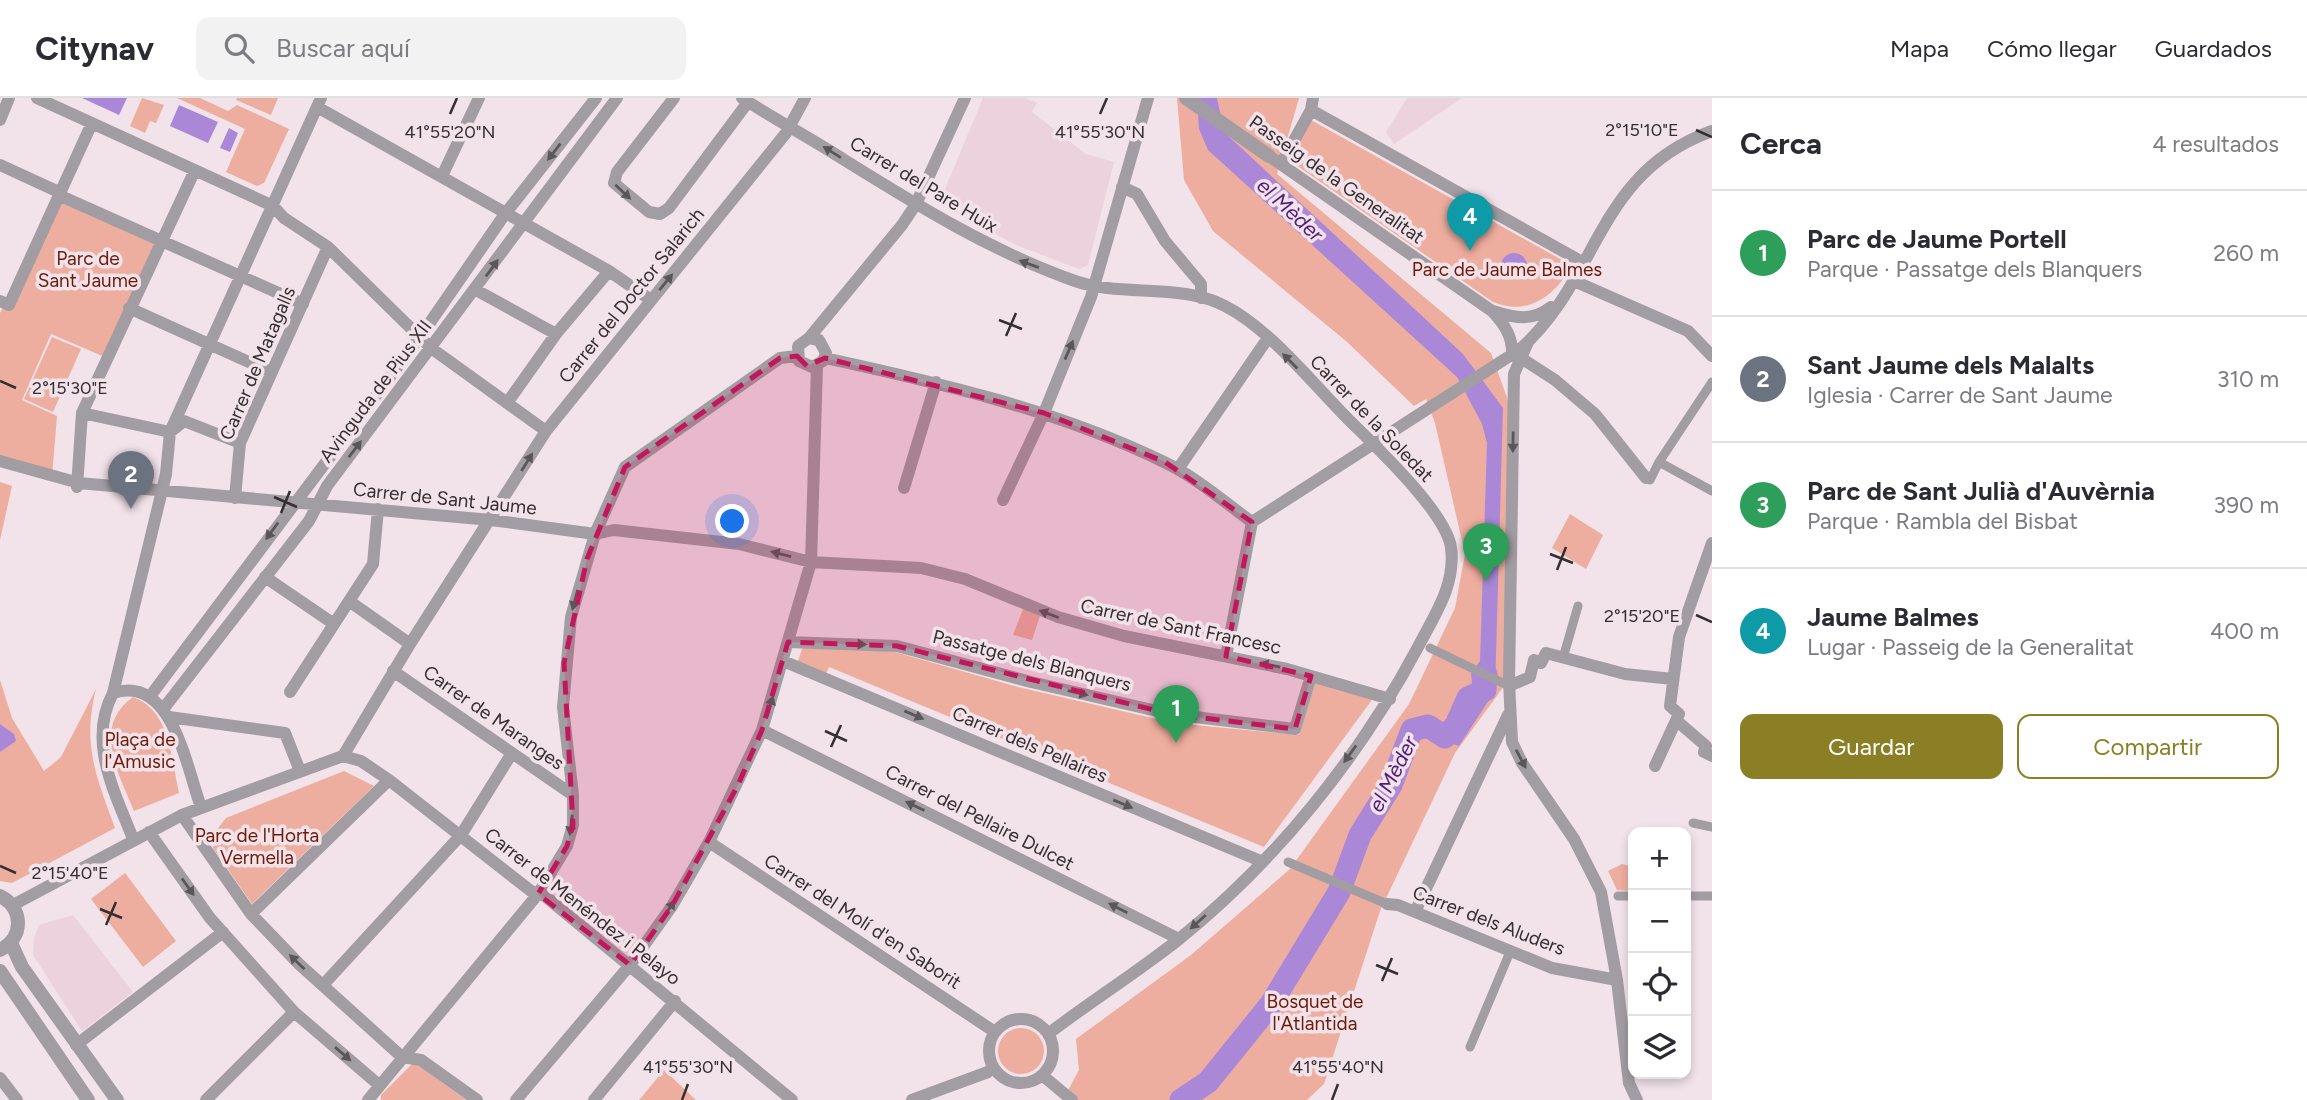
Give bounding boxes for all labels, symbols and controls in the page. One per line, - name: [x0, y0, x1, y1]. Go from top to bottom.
- search box: [196, 17, 686, 80]
- text: Citynav: [35, 29, 154, 68]
- icon: search: [220, 29, 258, 67]
- text: Buscar aquí: [276, 32, 410, 64]
- text: Mapa: [1890, 34, 1949, 63]
- text: Cómo llegar: [1987, 34, 2117, 63]
- text: Guardados: [2155, 34, 2272, 63]
- street label: Passeig de la Generalitat: [1245, 110, 1429, 249]
- text: 2°15'10"E: [1605, 119, 1679, 141]
- text: 41°55'20"N: [405, 121, 495, 143]
- text: 41°55'30"N: [1055, 121, 1145, 143]
- text: Cerca: [1740, 125, 1822, 162]
- text: 4 resultados: [2152, 130, 2279, 158]
- street label: Carrer del Pare Huix: [846, 131, 1002, 238]
- one-way arrow: [546, 142, 561, 160]
- one-way arrow: [822, 145, 841, 158]
- water label: el Mèder: [1252, 173, 1329, 247]
- one-way arrow: [614, 183, 631, 199]
- pin: 4: [1447, 193, 1493, 251]
- street label: Carrer del Doctor Salarich: [554, 203, 709, 388]
- text: Parc de Jaume Portell: [1807, 223, 2067, 255]
- text: 1: [1758, 239, 1768, 267]
- text: 260 m: [2213, 239, 2279, 267]
- park label: Parc de Sant Jaume: [38, 247, 138, 292]
- text: Parque · Passatge dels Blanquers: [1807, 255, 2142, 283]
- one-way arrow: [1019, 258, 1040, 269]
- park label: Parc de Jaume Balmes: [1412, 258, 1602, 281]
- one-way arrow: [485, 259, 499, 277]
- one-way arrow: [658, 273, 673, 290]
- street label: Carrer de Matagalls: [215, 283, 300, 443]
- street label: Avinguda de Pius XII: [314, 315, 436, 467]
- one-way arrow: [1063, 339, 1074, 360]
- text: Sant Jaume dels Malalts: [1807, 349, 2094, 381]
- street label: Carrer de la Soledat: [1305, 350, 1438, 487]
- one-way arrow: [1282, 352, 1299, 369]
- text: 2: [1756, 365, 1770, 393]
- text: 310 m: [2217, 365, 2279, 393]
- text: 2°15'30"E: [32, 377, 108, 399]
- text: Iglesia · Carrer de Sant Jaume: [1807, 381, 2113, 409]
- one-way arrow: [1507, 431, 1519, 453]
- one-way arrow: [347, 441, 362, 459]
- pin: 2: [108, 451, 154, 509]
- one-way arrow: [521, 452, 534, 471]
- text: Parc de Sant Julià d'Auvèrnia: [1807, 475, 2155, 507]
- street label: Carrer de Sant Jaume: [352, 477, 538, 520]
- text: 3: [1757, 491, 1769, 519]
- text: 390 m: [2213, 491, 2279, 519]
- your location: [715, 504, 749, 538]
- text: Parque · Rambla del Bisbat: [1807, 507, 2078, 535]
- one-way arrow: [265, 522, 279, 540]
- pin: 3: [1463, 523, 1509, 581]
- one-way arrow: [770, 548, 792, 559]
- one-way arrow: [570, 590, 580, 611]
- street label: Carrer de Sant Francesc: [1079, 594, 1283, 659]
- text: Jaume Balmes: [1807, 601, 1979, 633]
- text: 2°15'20"E: [1604, 605, 1680, 627]
- one-way arrow: [1038, 608, 1059, 619]
- text: 4: [1756, 617, 1770, 645]
- text: 400 m: [2210, 617, 2279, 645]
- street label: Passatge dels Blanquers: [930, 625, 1134, 696]
- text: Lugar · Passeig de la Generalitat: [1807, 633, 2134, 661]
- one-way arrow: [846, 639, 868, 650]
- street label: Carrer de Maranges: [419, 660, 569, 775]
- one-way arrow: [1259, 660, 1281, 671]
- pin: 1: [1153, 685, 1199, 743]
- one-way arrow: [1067, 688, 1089, 699]
- one-way arrow: [765, 695, 775, 716]
- street label: Carrer dels Pellaires: [949, 701, 1111, 788]
- one-way arrow: [903, 710, 924, 721]
- button: Guardar: [1740, 714, 2003, 779]
- button: Compartir: [2017, 714, 2279, 779]
- park label: Plaça de l'Amusic: [104, 728, 176, 773]
- water label: el Mèder: [1363, 731, 1423, 816]
- one-way arrow: [1343, 745, 1357, 763]
- one-way arrow: [1515, 749, 1527, 769]
- street label: Carrer del Pellaire Dulcet: [881, 760, 1078, 875]
- one-way arrow: [1113, 798, 1134, 809]
- one-way arrow: [905, 800, 925, 811]
- one-way arrow: [566, 814, 577, 836]
- street label: Carrer de Menéndez i Pelayo: [480, 823, 685, 990]
- park label: Parc de l'Horta Vermella: [195, 824, 319, 869]
- map controls: [1628, 827, 1691, 1079]
- button: +: [1628, 827, 1691, 890]
- street label: Carrer del Molí d'en Saborit: [760, 849, 966, 994]
- text: 2°15'40"E: [31, 862, 109, 884]
- one-way arrow: [181, 878, 195, 896]
- street label: Carrer dels Aluders: [1409, 881, 1568, 960]
- button: −: [1628, 890, 1691, 953]
- one-way arrow: [662, 900, 676, 918]
- one-way arrow: [1108, 902, 1128, 913]
- one-way arrow: [1190, 913, 1207, 929]
- one-way arrow: [289, 953, 306, 970]
- button: locate: [1628, 953, 1691, 1016]
- park label: Bosquet de l'Atlantida: [1267, 990, 1363, 1035]
- button: layers: [1628, 1016, 1691, 1079]
- one-way arrow: [334, 1045, 351, 1061]
- text: 41°55'30"N: [643, 1056, 733, 1078]
- text: 41°55'40"N: [1292, 1056, 1384, 1078]

